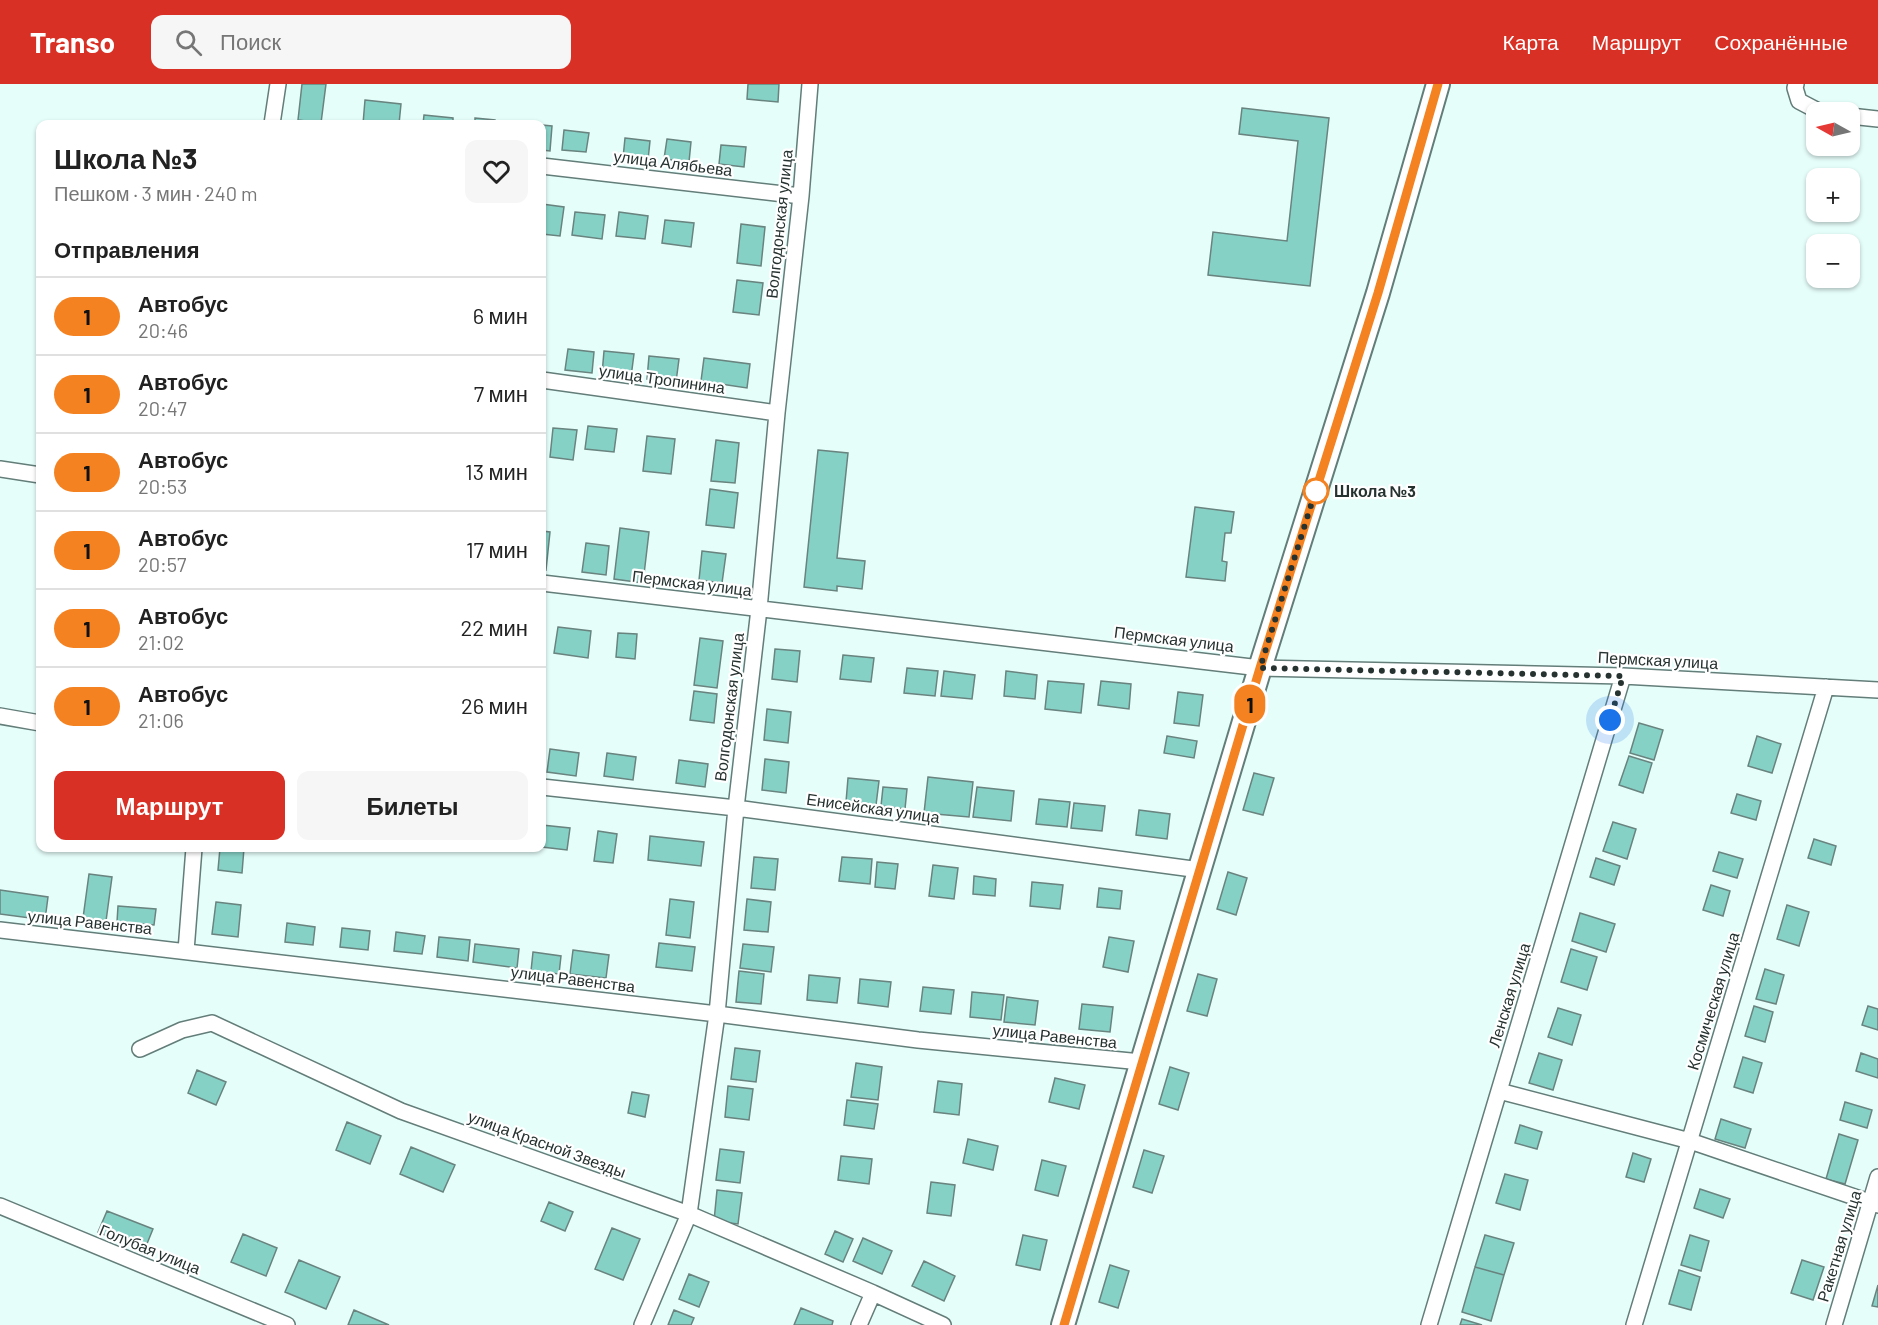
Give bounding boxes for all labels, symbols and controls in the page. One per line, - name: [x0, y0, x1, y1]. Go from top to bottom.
- search box: [151, 15, 571, 69]
- text: Transo: [30, 25, 115, 59]
- icon: search: [172, 26, 205, 59]
- text: Поиск: [220, 28, 281, 54]
- text: Карта: [1503, 29, 1559, 54]
- text: Маршрут: [1592, 29, 1681, 54]
- text: Сохранённые: [1714, 29, 1848, 54]
- north arrow: [1806, 102, 1860, 156]
- map controls: [1806, 102, 1860, 288]
- button: heart: [465, 140, 528, 203]
- text: Школа №3: [54, 141, 197, 175]
- street label: улица Алябьева: [613, 146, 734, 179]
- street label: Волгодонская улица: [761, 148, 796, 299]
- button: +: [1806, 168, 1860, 222]
- text: Пешком · 3 мин · 240 m: [54, 181, 258, 205]
- button: −: [1806, 234, 1860, 288]
- text: Отправления: [54, 236, 200, 262]
- text: Автобус: [138, 290, 228, 316]
- text: 6 мин: [473, 302, 528, 328]
- text: 1: [83, 304, 91, 329]
- text: 20:46: [138, 318, 188, 342]
- street label: улица Тропинина: [598, 360, 726, 397]
- text: Автобус: [138, 368, 228, 394]
- text: 7 мин: [474, 380, 528, 406]
- text: 1: [83, 382, 91, 407]
- text: 20:47: [138, 396, 187, 420]
- text: Автобус: [138, 446, 228, 472]
- text: 13 мин: [465, 458, 528, 484]
- text: 1: [83, 460, 91, 485]
- text: 20:53: [138, 474, 187, 498]
- marker: Школа №3: [1303, 478, 1329, 504]
- place label: Школа №3: [1334, 481, 1416, 500]
- text: Автобус: [138, 524, 228, 550]
- text: 17 мин: [466, 536, 528, 562]
- text: 1: [83, 538, 91, 563]
- text: 20:57: [138, 552, 187, 576]
- street label: Пермская улица: [631, 566, 753, 599]
- text: Автобус: [138, 602, 228, 628]
- text: 22 мин: [460, 614, 528, 640]
- text: 1: [83, 616, 91, 641]
- street label: Пермская улица: [1113, 622, 1235, 655]
- text: 21:02: [138, 630, 184, 654]
- street label: Волгодонская улица: [710, 631, 747, 782]
- street label: Пермская улица: [1597, 647, 1719, 672]
- text: Автобус: [138, 680, 228, 706]
- line badge: 1: [1230, 684, 1270, 724]
- text: 26 мин: [461, 692, 528, 718]
- text: 1: [1246, 692, 1254, 717]
- text: 1: [83, 694, 91, 719]
- your location: [1595, 705, 1625, 735]
- text: 21:06: [138, 708, 184, 732]
- button: Маршрут: [54, 771, 285, 840]
- button: Билеты: [297, 771, 528, 840]
- street label: Енисейская улица: [805, 789, 941, 826]
- street label: улица Равенства: [27, 906, 153, 937]
- street label: Космическая улица: [1682, 929, 1743, 1072]
- street label: Ленская улица: [1484, 940, 1533, 1049]
- street label: улица Равенства: [510, 961, 636, 996]
- street label: улица Равенства: [992, 1020, 1118, 1051]
- street label: улица Красной Звезды: [466, 1106, 629, 1181]
- street label: Ракетная улица: [1813, 1188, 1865, 1304]
- street label: Голубая улица: [97, 1220, 204, 1277]

